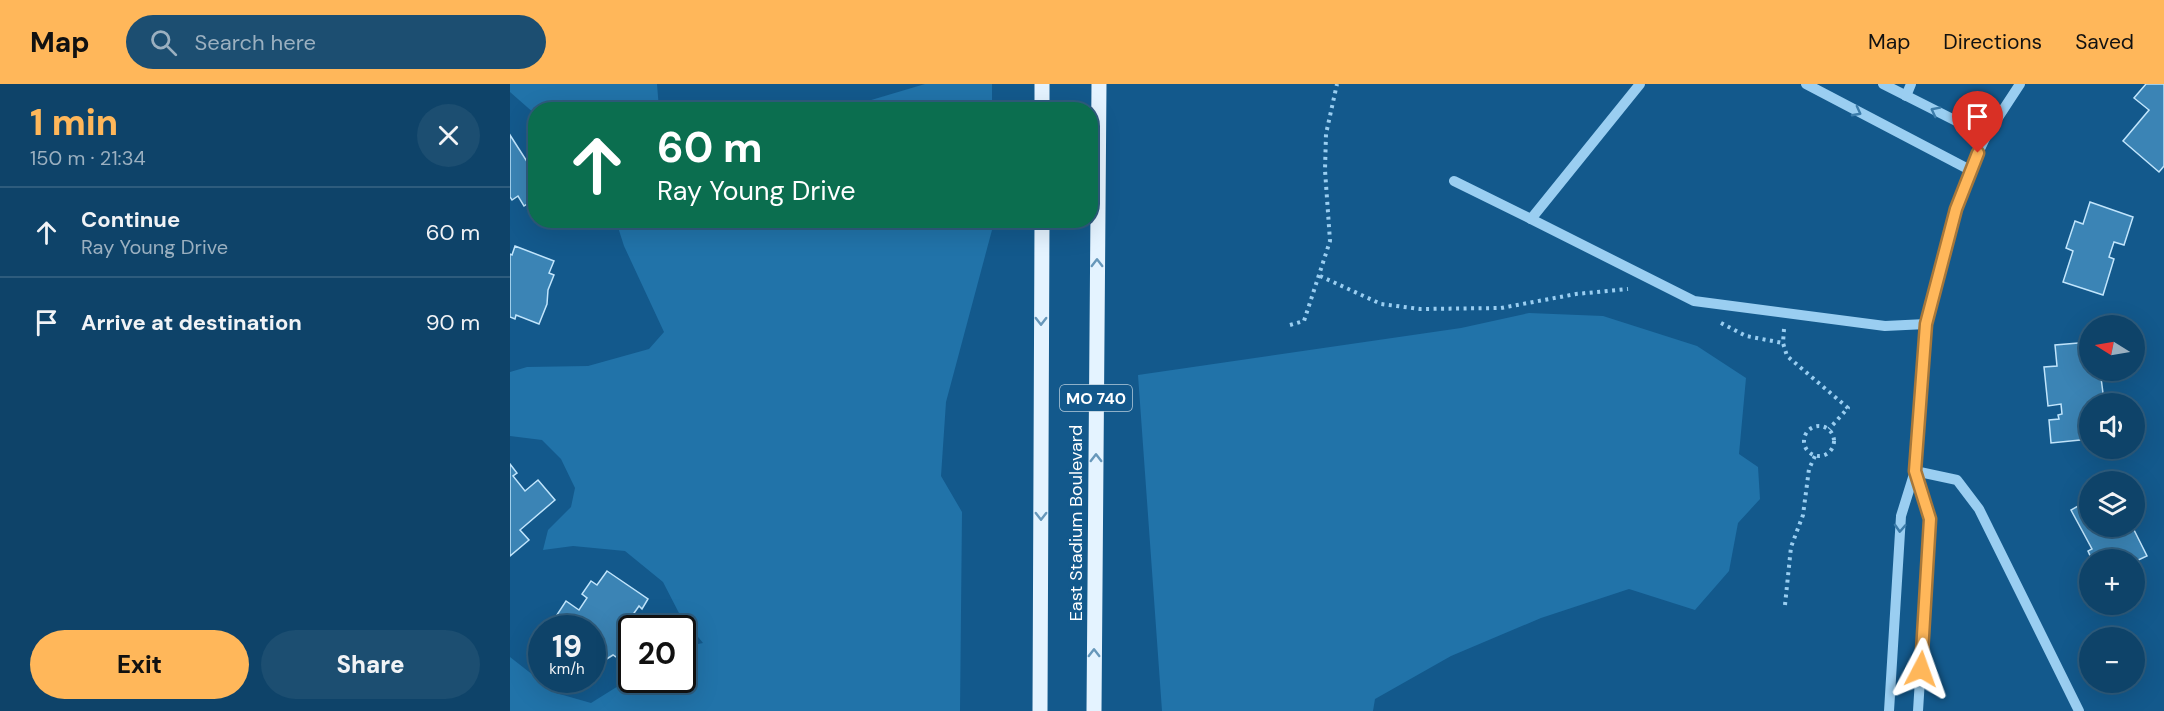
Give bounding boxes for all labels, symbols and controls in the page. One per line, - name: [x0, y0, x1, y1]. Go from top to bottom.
- search box: [126, 15, 546, 69]
- text: Map: [30, 24, 90, 61]
- icon: search: [147, 26, 180, 59]
- text: Search here: [195, 28, 316, 57]
- text: Map: [1868, 28, 1910, 56]
- text: Directions: [1943, 28, 2042, 56]
- text: Saved: [2075, 28, 2134, 56]
- pin: [1952, 91, 2003, 153]
- text: 1 min: [30, 99, 118, 146]
- icon: arrive: [1961, 100, 1994, 133]
- button: close: [417, 104, 480, 167]
- one-way arrow: [1851, 105, 1862, 116]
- one-way arrow: [1930, 106, 1941, 118]
- text: 60 m: [657, 120, 763, 175]
- icon: ahead: [558, 126, 636, 204]
- text: 150 m · 21:34: [30, 145, 146, 171]
- text: Ray Young Drive: [657, 173, 856, 208]
- text: Continue: [81, 205, 180, 234]
- icon: ahead: [30, 216, 63, 249]
- text: 60 m: [426, 218, 480, 247]
- text: Ray Young Drive: [81, 234, 228, 260]
- one-way arrow: [1091, 258, 1104, 267]
- icon: arrive: [30, 306, 63, 339]
- text: Arrive at destination: [81, 308, 302, 337]
- text: 90 m: [426, 308, 480, 337]
- north arrow: [2079, 315, 2145, 381]
- map controls: [2079, 315, 2145, 693]
- one-way arrow: [1035, 316, 1047, 325]
- road number: MO 740: [1060, 385, 1132, 411]
- button: sound: [2079, 393, 2145, 459]
- street label: East Stadium Boulevard: [1064, 425, 1088, 621]
- one-way arrow: [1090, 453, 1102, 462]
- button: layers: [2079, 471, 2145, 537]
- one-way arrow: [1035, 511, 1047, 520]
- one-way arrow: [1894, 523, 1907, 532]
- button: +: [2079, 549, 2145, 615]
- speed limit sign: 20: [618, 615, 696, 693]
- text: 19: [552, 627, 582, 666]
- button: −: [2079, 627, 2145, 693]
- button: Exit: [30, 630, 249, 699]
- button: Share: [261, 630, 480, 699]
- position arrow: [1889, 637, 1953, 701]
- one-way arrow: [1088, 648, 1101, 657]
- text: km/h: [549, 659, 585, 679]

